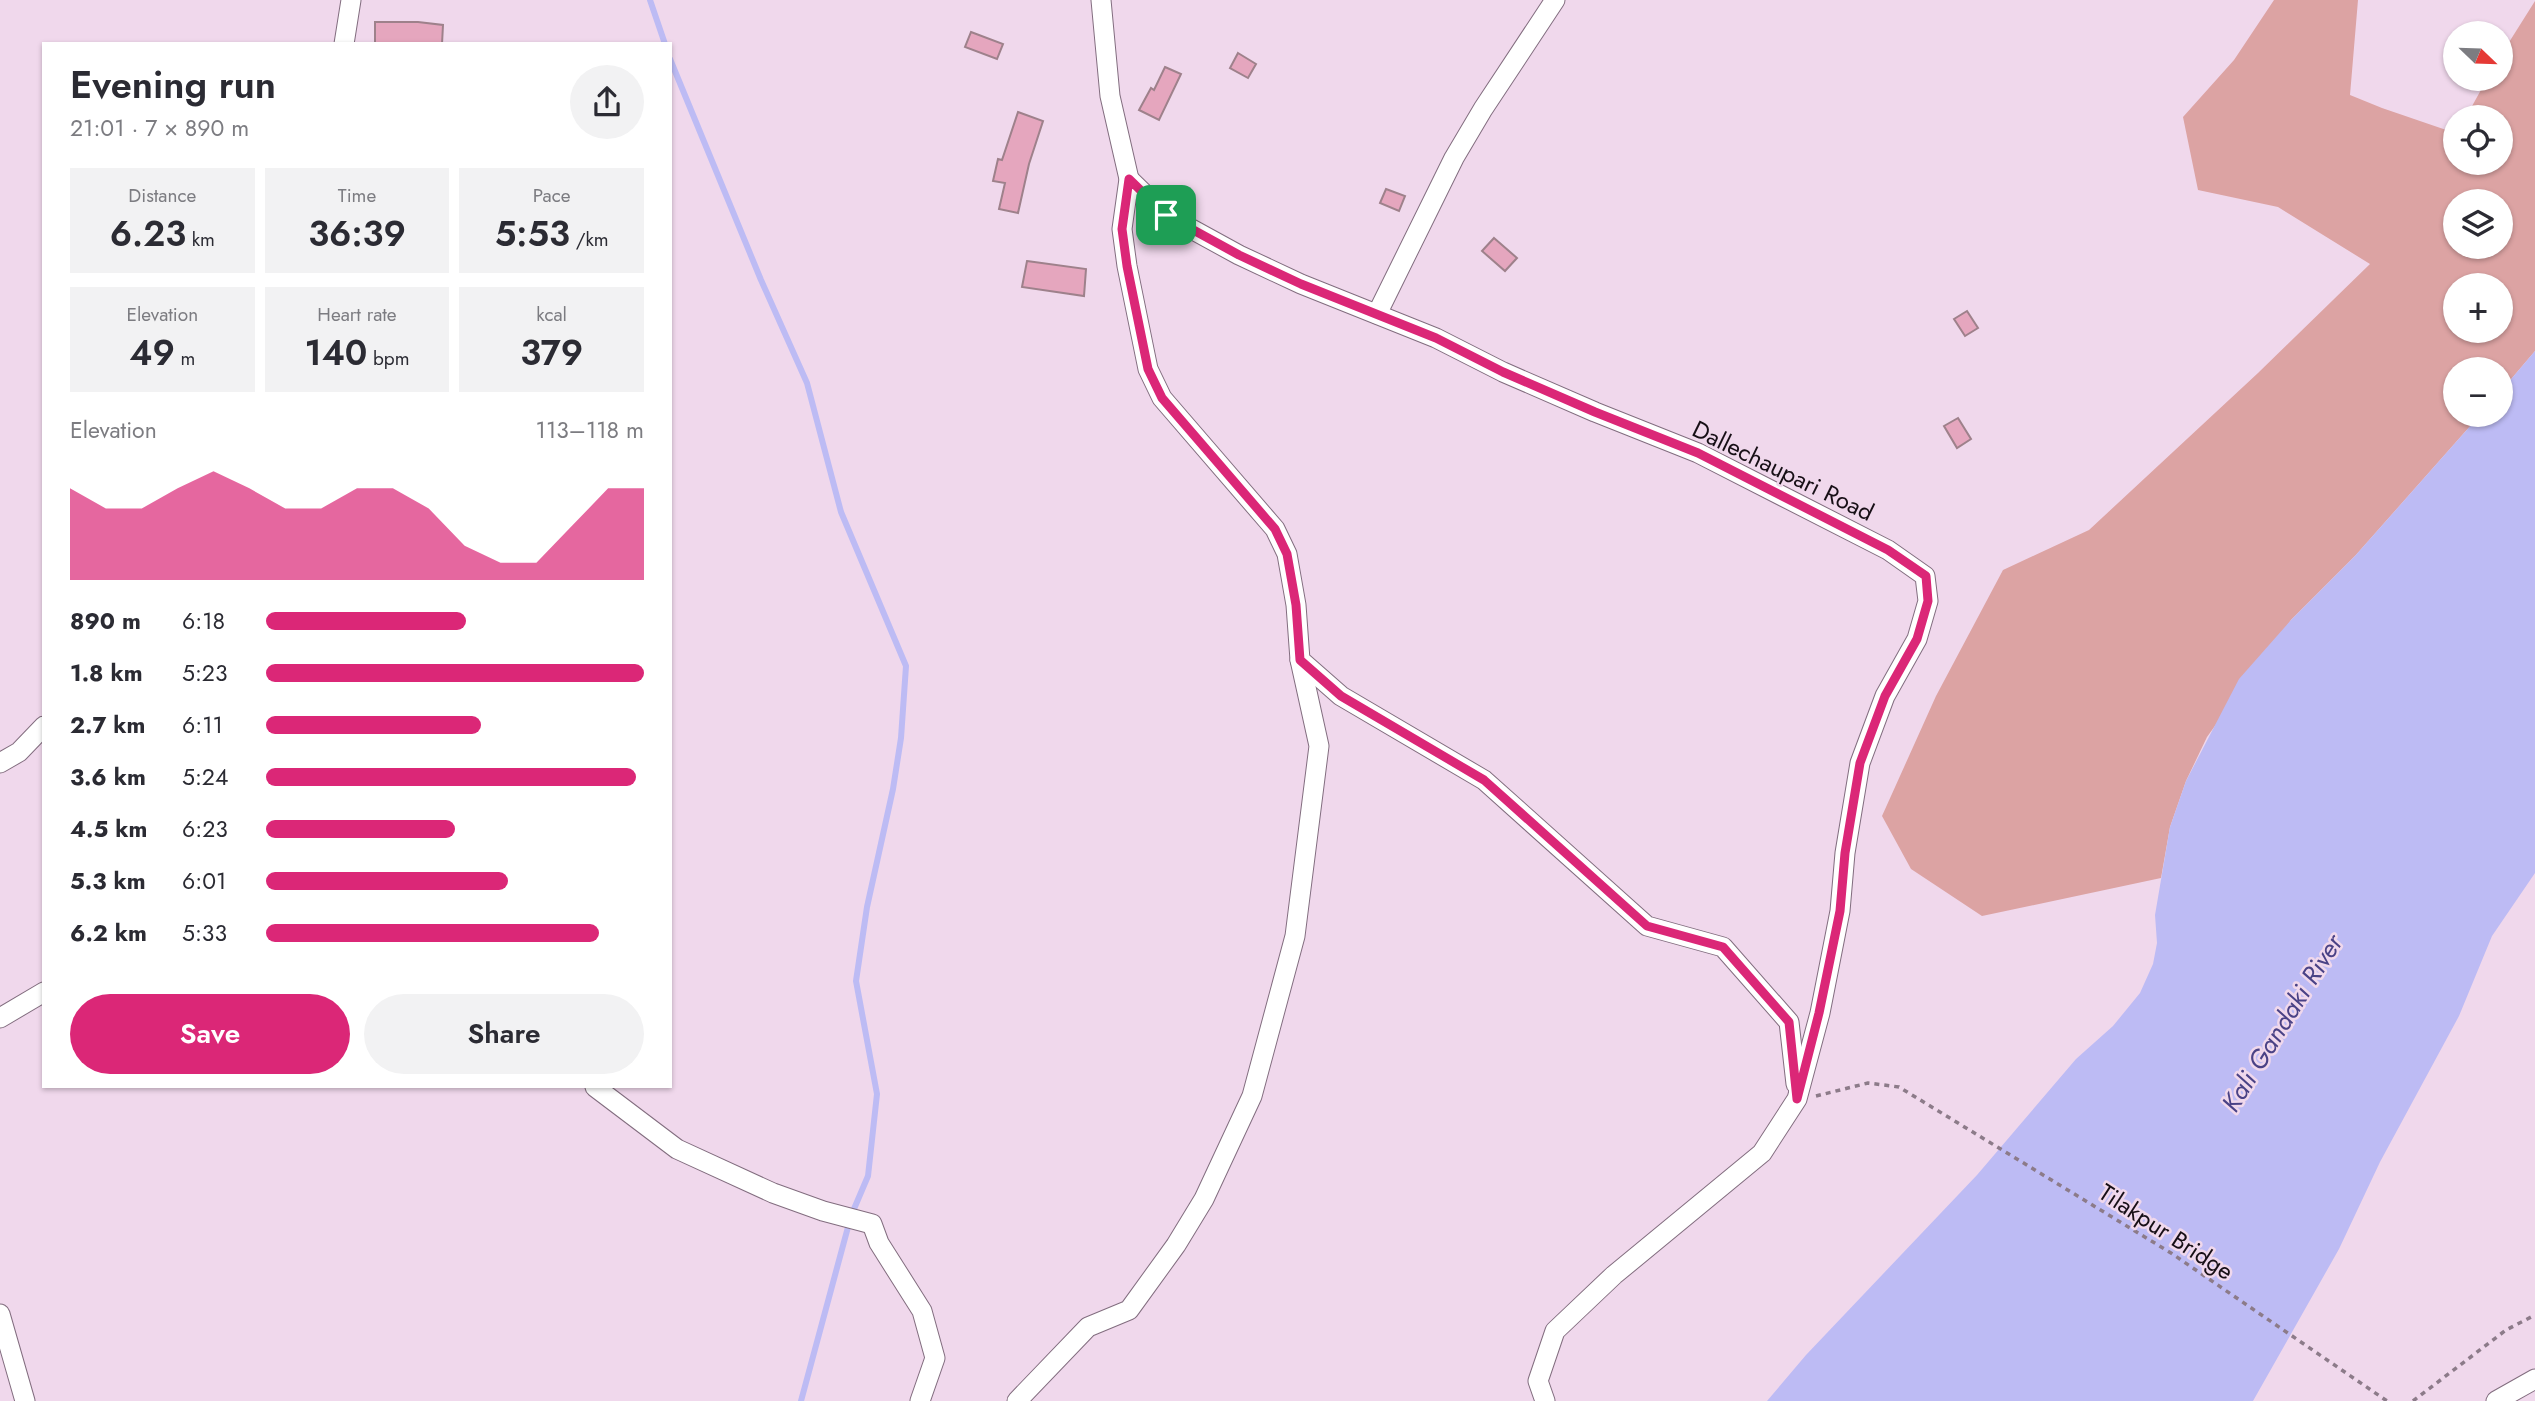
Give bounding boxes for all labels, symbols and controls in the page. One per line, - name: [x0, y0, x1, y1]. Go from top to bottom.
- north arrow: [2443, 21, 2513, 91]
- map controls: [2443, 21, 2513, 427]
- text: Evening run: [70, 57, 276, 112]
- button: share: [570, 65, 644, 139]
- button: locate: [2443, 105, 2513, 175]
- text: 21:01 · 7 × 890 m: [70, 111, 249, 145]
- text: Distance: [128, 182, 196, 209]
- text: Time: [338, 182, 376, 209]
- text: Pace: [533, 182, 571, 209]
- pin: [1136, 185, 1196, 245]
- button: layers: [2443, 189, 2513, 259]
- icon: arrive: [1147, 196, 1185, 234]
- text: 6.23: [110, 209, 186, 259]
- text: 36:39: [308, 209, 406, 259]
- text: 5:53: [495, 209, 570, 259]
- text: km: [186, 226, 215, 253]
- text: /km: [570, 226, 609, 253]
- button: +: [2443, 273, 2513, 343]
- text: Elevation: [126, 301, 198, 328]
- text: Heart rate: [317, 301, 397, 328]
- text: kcal: [536, 301, 567, 328]
- text: 49: [129, 328, 175, 378]
- text: 140: [304, 328, 367, 378]
- text: 379: [520, 328, 583, 378]
- text: m: [175, 345, 195, 372]
- text: bpm: [367, 345, 410, 372]
- button: −: [2443, 357, 2513, 427]
- street label: Dallechaupari Road: [1686, 411, 1880, 530]
- text: Elevation: [70, 413, 157, 447]
- text: 113–118 m: [536, 413, 644, 447]
- text: 890 m: [70, 604, 141, 638]
- text: 6:18: [182, 604, 225, 638]
- text: 1.8 km: [70, 656, 143, 690]
- text: 5:23: [182, 656, 228, 690]
- text: 2.7 km: [70, 708, 145, 742]
- text: 6:11: [182, 708, 223, 742]
- text: 3.6 km: [70, 760, 146, 794]
- text: 5:24: [182, 760, 228, 794]
- text: 4.5 km: [70, 812, 147, 846]
- text: 6:23: [182, 812, 228, 846]
- text: 5.3 km: [70, 864, 146, 898]
- text: 6:01: [182, 864, 226, 898]
- text: 6.2 km: [70, 916, 147, 950]
- text: 5:33: [182, 916, 227, 950]
- water label: Kali Gandaki River: [2212, 926, 2353, 1119]
- button: Save: [70, 994, 350, 1074]
- button: Share: [364, 994, 644, 1074]
- street label: Tilakpur Bridge: [2092, 1175, 2241, 1288]

